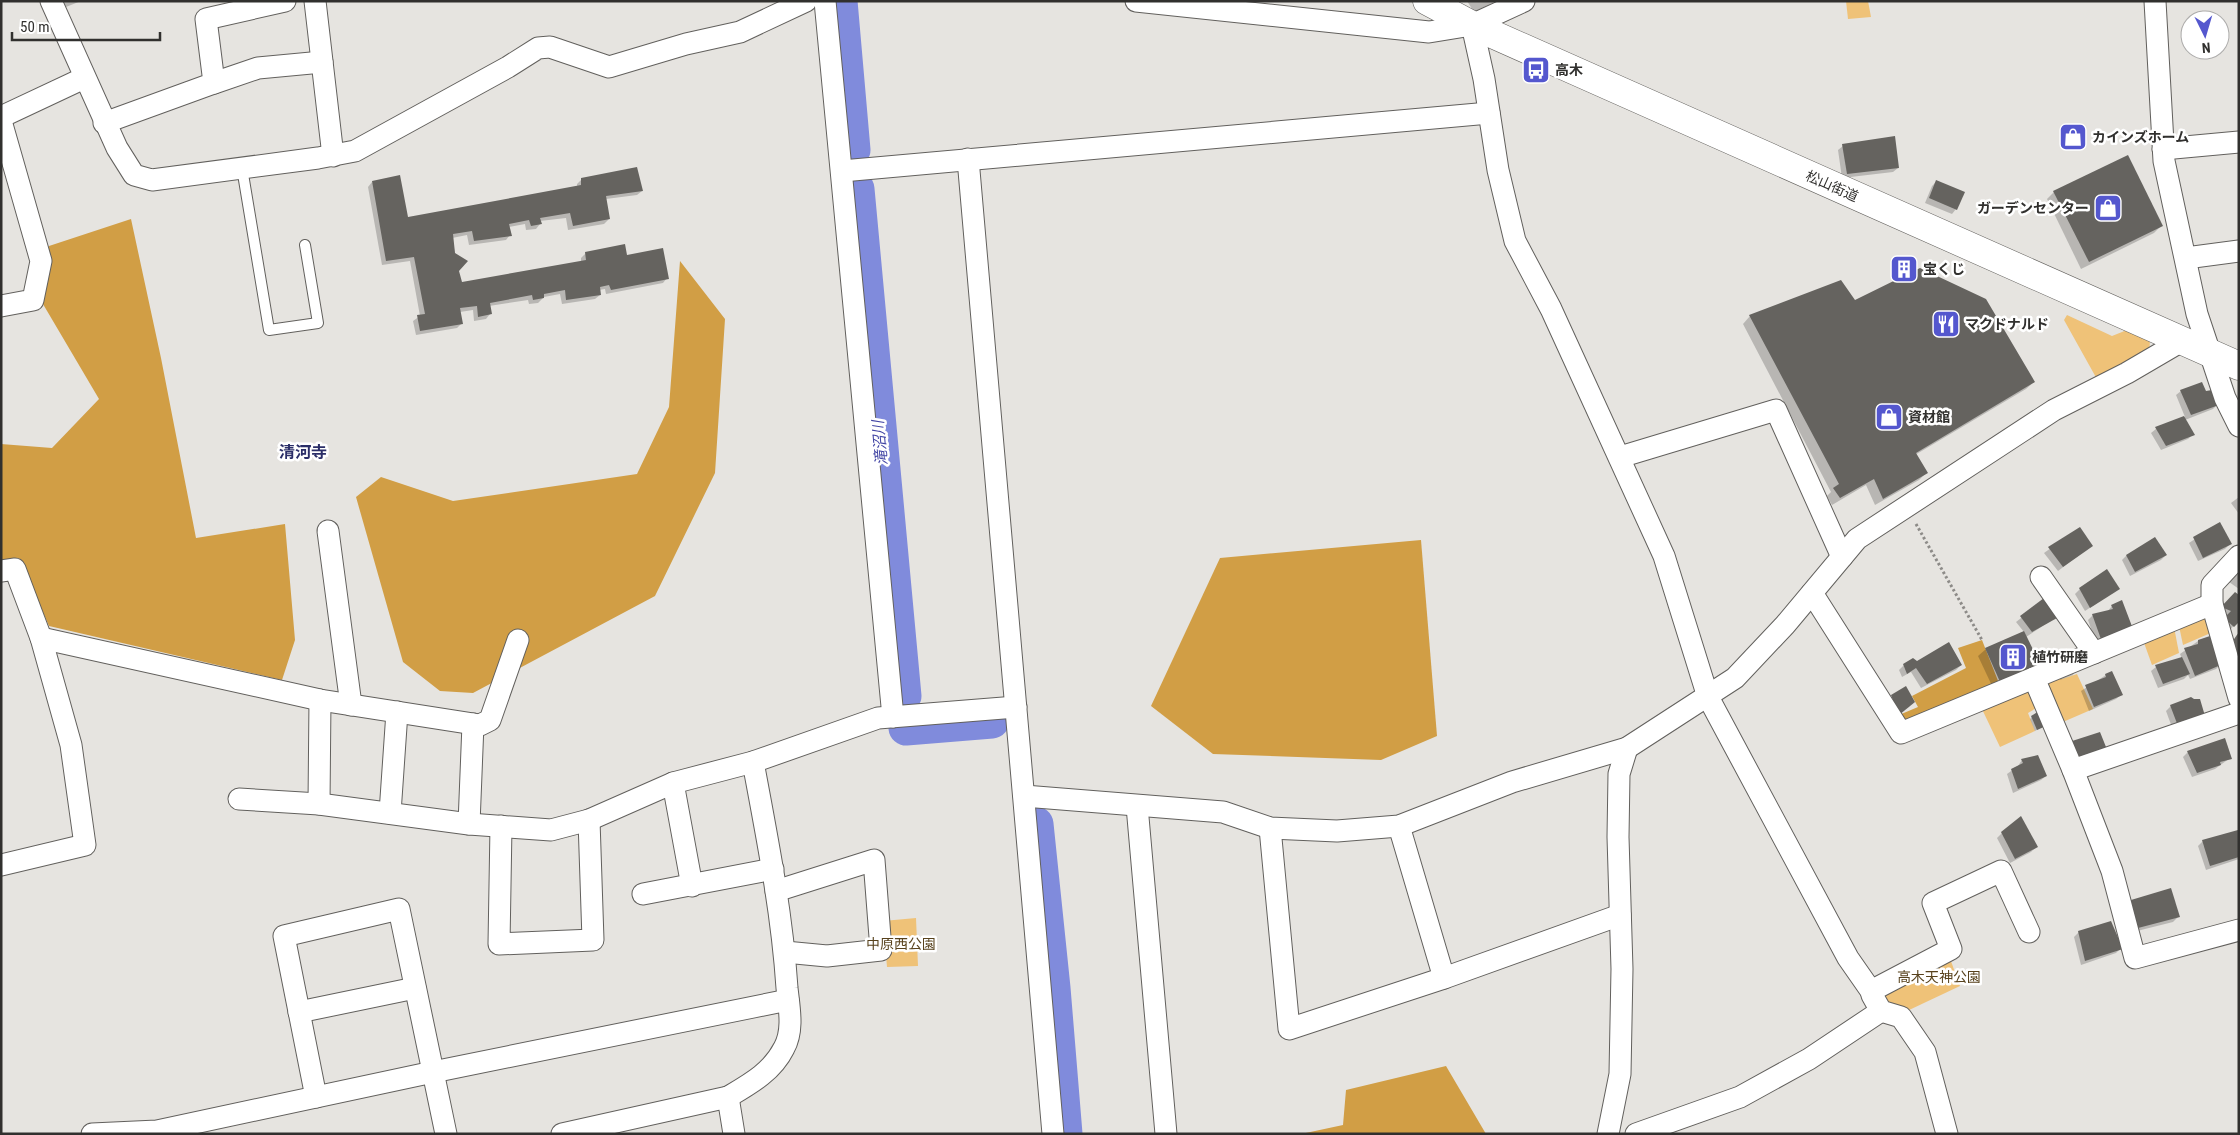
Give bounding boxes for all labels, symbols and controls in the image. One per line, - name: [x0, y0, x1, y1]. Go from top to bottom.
- scale bar: [12, 10, 160, 42]
- north arrow: [2180, 10, 2230, 60]
- text: 50 m: [20, 18, 50, 36]
- text: N: [2201, 40, 2211, 56]
- bus stop icon: 高木: [1521, 55, 1551, 85]
- place label: 高木: [1555, 62, 1583, 78]
- shop icon: カインズホーム: [2058, 122, 2088, 152]
- place label: カインズホーム: [2092, 129, 2189, 145]
- street label: 松山街道: [1803, 167, 1861, 205]
- shop icon: ガーデンセンター: [2093, 193, 2123, 223]
- place label: ガーデンセンター: [1977, 200, 2089, 216]
- building icon: 宝くじ: [1889, 254, 1919, 284]
- place label: 宝くじ: [1923, 261, 1965, 277]
- restaurant icon: マクドナルド: [1931, 309, 1961, 339]
- place label: マクドナルド: [1965, 316, 2049, 332]
- shop icon: 資材館: [1874, 402, 1904, 432]
- place label: 資材館: [1908, 409, 1950, 425]
- water label: 滝沼川: [869, 418, 891, 466]
- district label: 清河寺: [279, 443, 327, 462]
- building icon: 植竹研磨: [1998, 642, 2028, 672]
- place label: 植竹研磨: [2032, 649, 2088, 665]
- park label: 中原西公園: [866, 936, 936, 952]
- park label: 高木天神公園: [1897, 969, 1981, 985]

